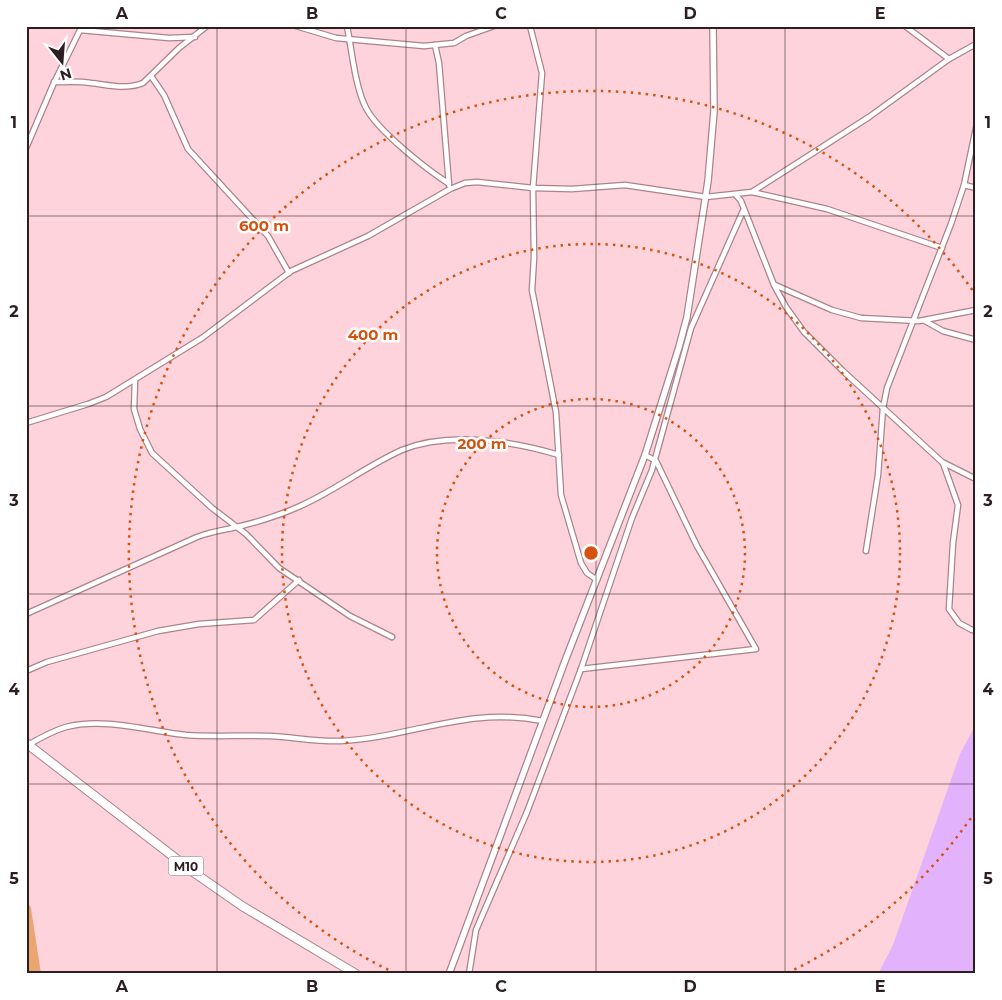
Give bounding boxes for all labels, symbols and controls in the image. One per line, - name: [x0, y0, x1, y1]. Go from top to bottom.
- text: A: [115, 4, 129, 23]
- text: B: [306, 4, 318, 23]
- text: C: [495, 4, 507, 23]
- text: D: [683, 4, 697, 23]
- text: E: [875, 4, 885, 23]
- north arrow: [38, 38, 88, 88]
- text: N: [58, 64, 74, 85]
- text: 1: [11, 113, 17, 132]
- text: 1: [985, 113, 991, 132]
- text: 600 m: [239, 216, 289, 235]
- text: 2: [9, 302, 19, 321]
- text: 2: [983, 302, 993, 321]
- text: 400 m: [348, 325, 398, 344]
- text: 200 m: [457, 434, 507, 453]
- text: 3: [8, 491, 19, 510]
- text: 3: [982, 491, 993, 510]
- centre of rings: [582, 544, 600, 562]
- text: 4: [8, 680, 20, 699]
- text: 4: [982, 680, 994, 699]
- road number: M10: [168, 856, 204, 876]
- text: 5: [9, 869, 19, 888]
- text: 5: [983, 869, 993, 888]
- text: A: [115, 977, 129, 996]
- text: B: [306, 977, 318, 996]
- text: C: [495, 977, 507, 996]
- text: D: [683, 977, 697, 996]
- text: E: [875, 977, 885, 996]

